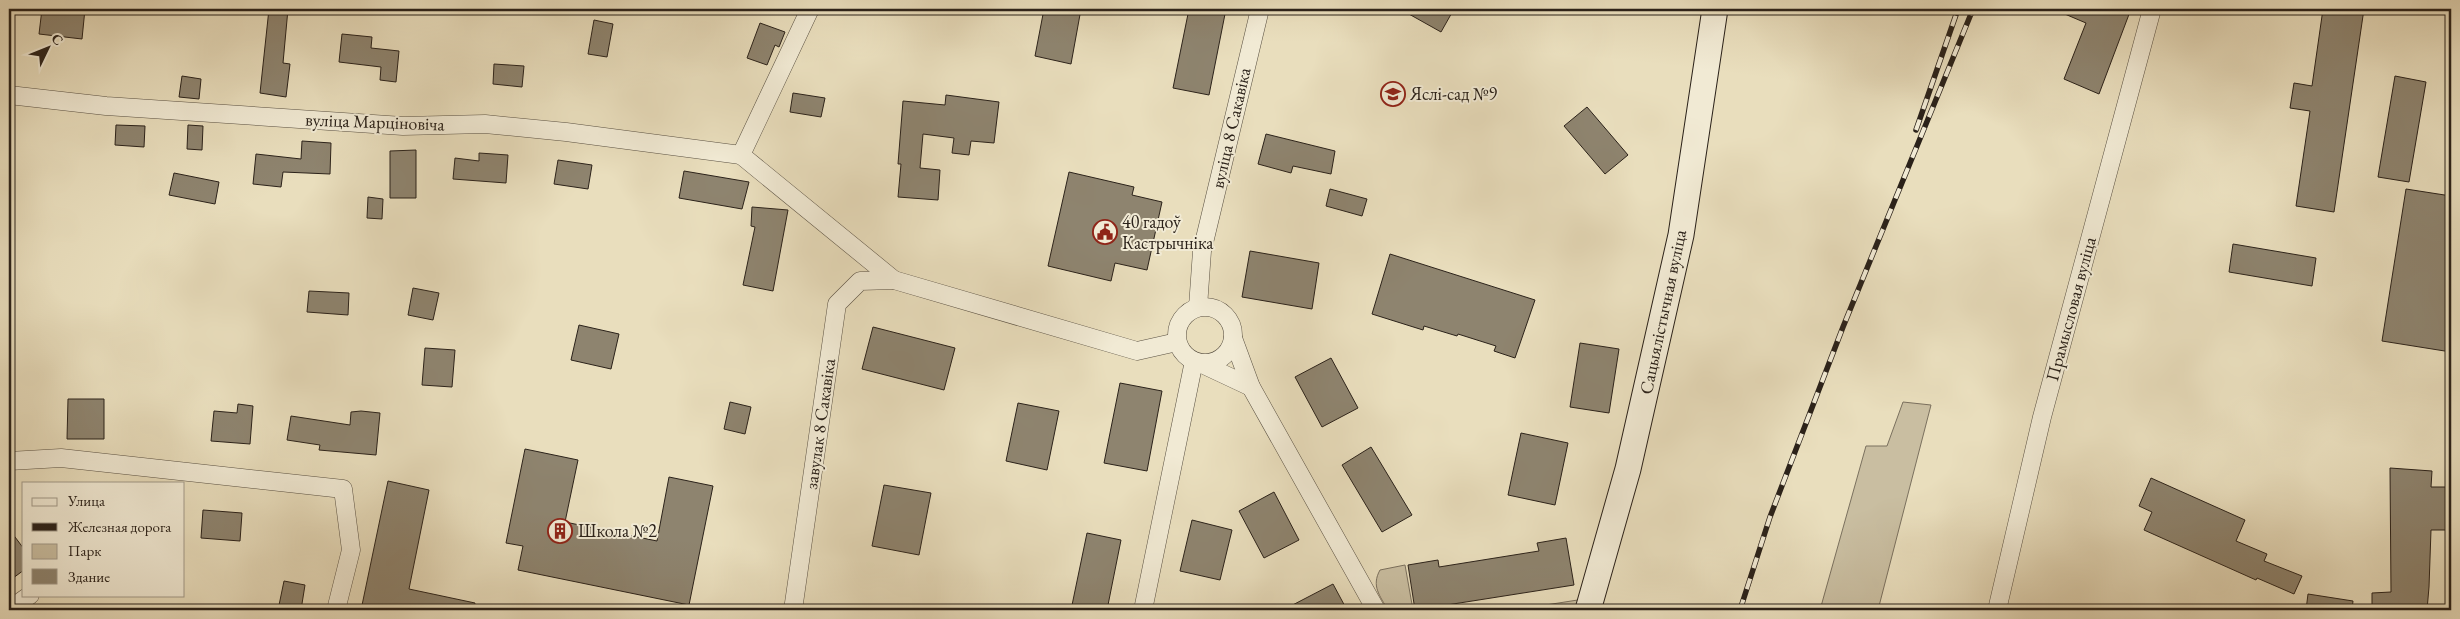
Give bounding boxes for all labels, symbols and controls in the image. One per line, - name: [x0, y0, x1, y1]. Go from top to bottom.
- north arrow: [22, 22, 72, 72]
- text: С: [48, 29, 68, 49]
- street label: вуліца 8 Сакавіка: [1205, 65, 1256, 190]
- school or university icon: Яслі-сад №9: [1380, 81, 1406, 107]
- place label: Яслі-сад №9: [1409, 82, 1498, 105]
- street label: вуліца Марціновіча: [305, 108, 446, 135]
- place label: 40 гадоў Кастрычніка: [1122, 210, 1214, 254]
- public building icon: 40 гадоў Кастрычніка: [1092, 219, 1118, 245]
- street label: Сацыялістычная вуліца: [1634, 227, 1691, 396]
- street label: Прамысловая вуліца: [2040, 233, 2101, 384]
- street label: завулак 8 Сакавіка: [799, 356, 840, 491]
- legend: [22, 482, 185, 596]
- text: Улица: [67, 491, 105, 510]
- text: Железная дорога: [67, 517, 171, 536]
- building icon: Школа №2: [547, 518, 573, 544]
- place label: Школа №2: [578, 519, 657, 542]
- text: Парк: [68, 541, 101, 560]
- text: Здание: [68, 567, 110, 586]

